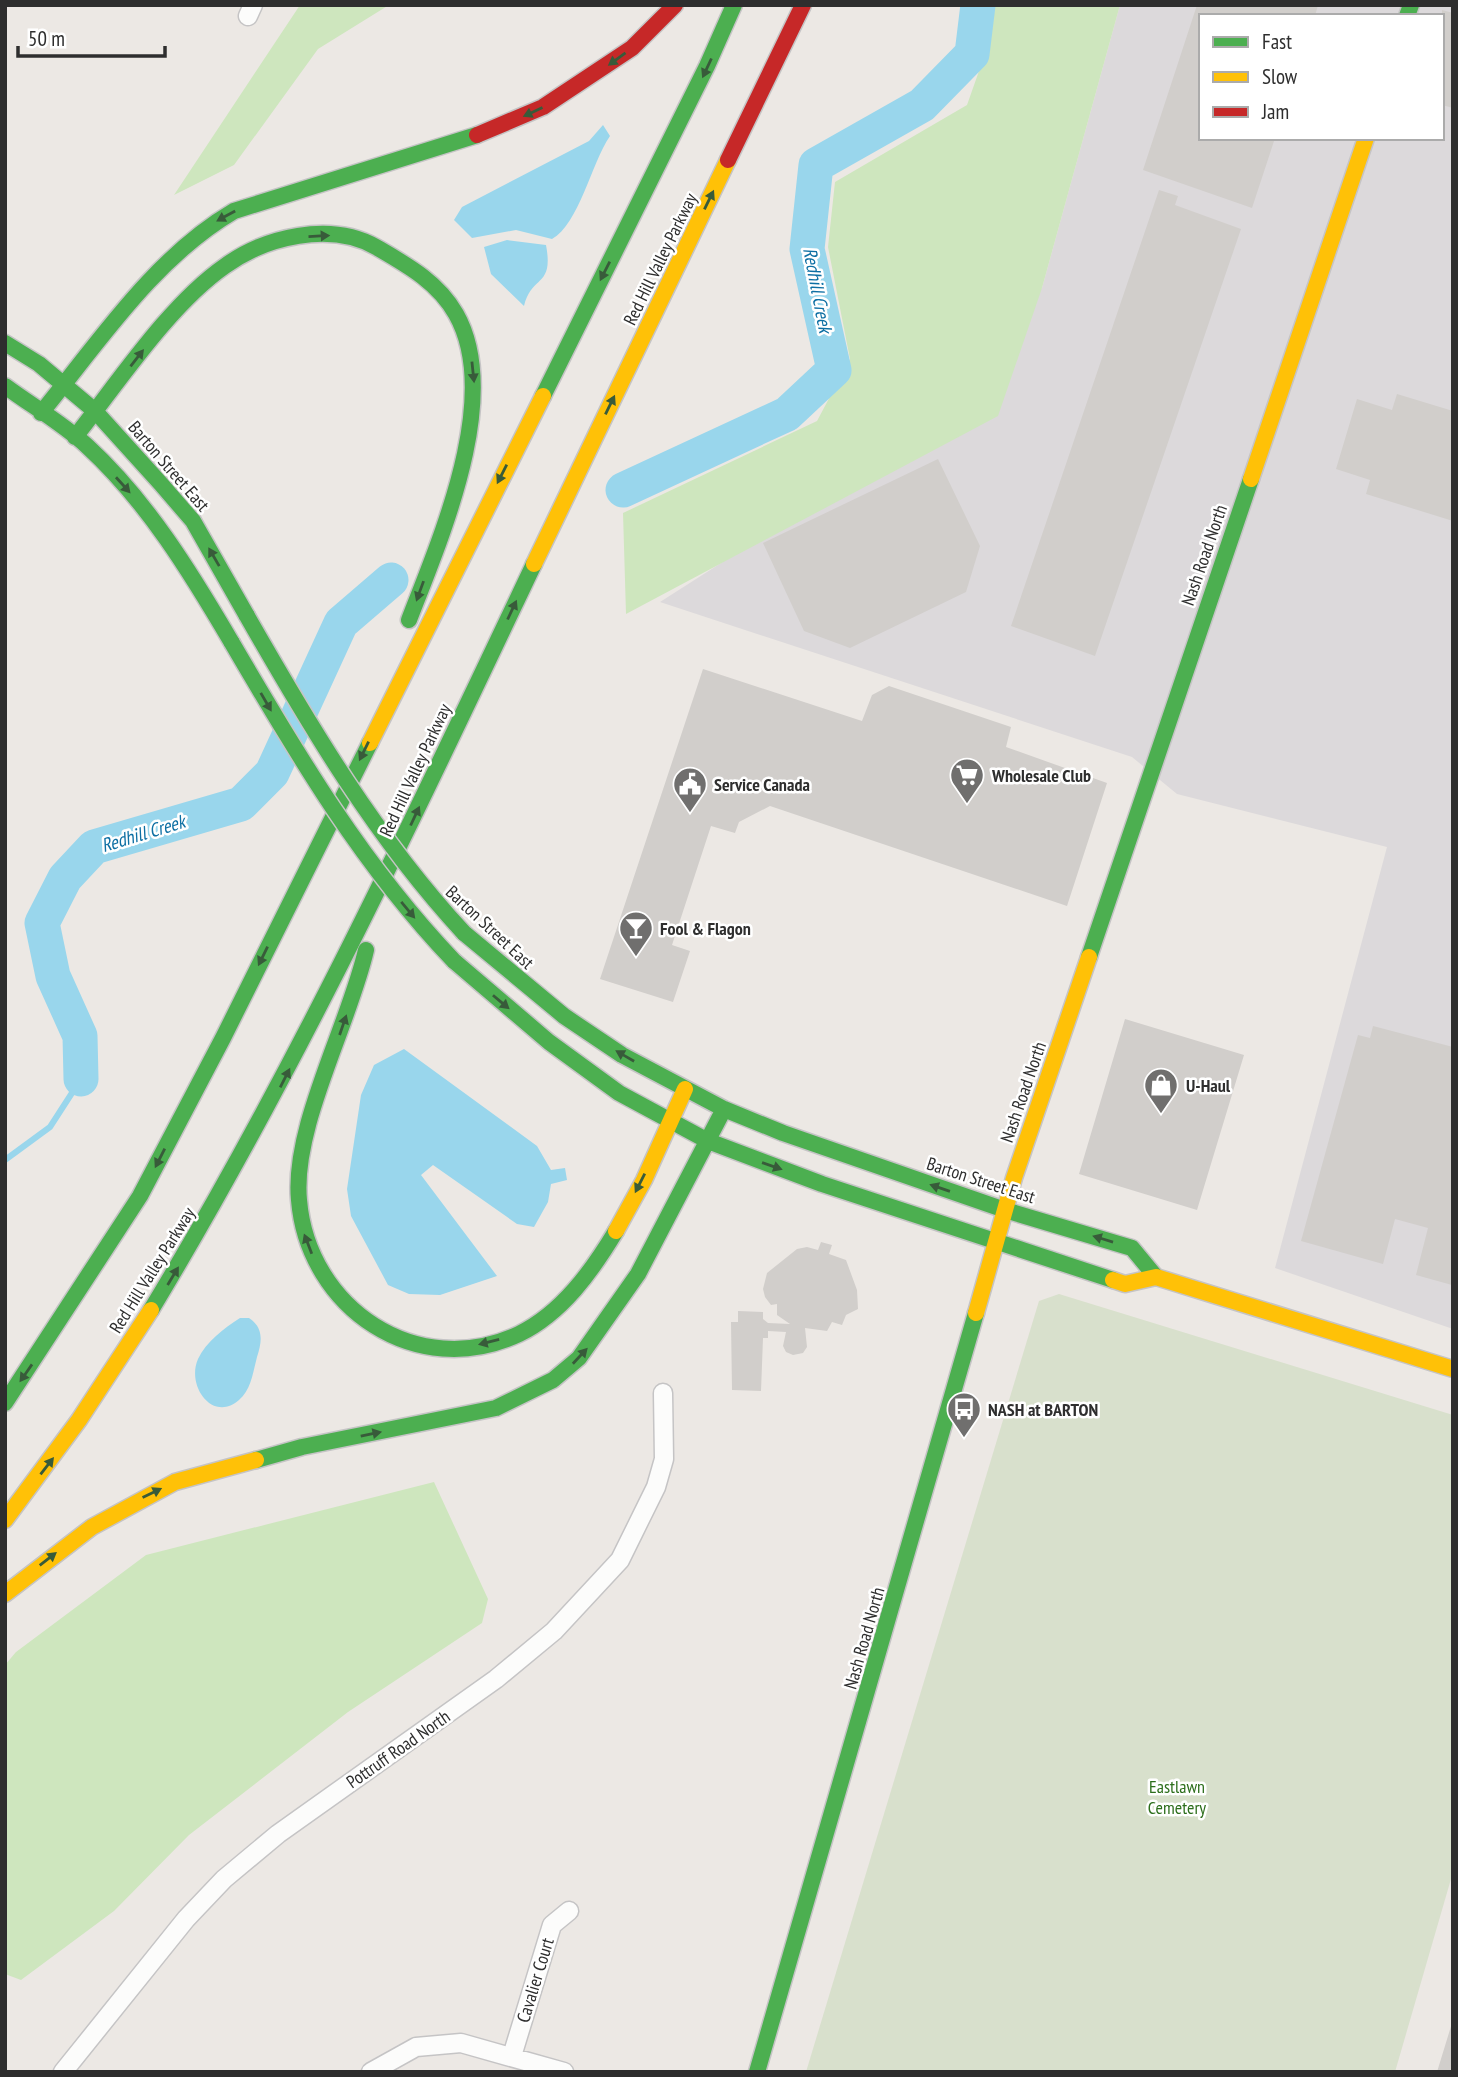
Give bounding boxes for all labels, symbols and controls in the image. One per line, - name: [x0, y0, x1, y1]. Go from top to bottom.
- scale bar: [18, 14, 164, 58]
- legend: [1199, 14, 1444, 140]
- text: 50 m: [28, 25, 65, 52]
- text: Fast: [1262, 28, 1292, 55]
- one-way arrow: [608, 52, 626, 66]
- one-way arrow: [701, 57, 712, 78]
- text: Slow: [1262, 63, 1298, 90]
- text: Jam: [1261, 98, 1289, 125]
- one-way arrow: [523, 106, 544, 117]
- street label: Red Hill Valley Parkway: [618, 189, 702, 329]
- one-way arrow: [704, 190, 715, 210]
- one-way arrow: [216, 210, 235, 222]
- one-way arrow: [308, 230, 330, 241]
- water label: Redhill Creek: [798, 245, 839, 337]
- one-way arrow: [599, 261, 610, 281]
- one-way arrow: [130, 349, 145, 367]
- one-way arrow: [468, 361, 479, 383]
- one-way arrow: [605, 395, 616, 415]
- street label: Barton Street East: [123, 416, 215, 516]
- one-way arrow: [497, 464, 508, 484]
- one-way arrow: [115, 476, 131, 494]
- street label: Nash Road North: [1176, 502, 1232, 608]
- one-way arrow: [208, 547, 220, 567]
- one-way arrow: [414, 580, 425, 601]
- one-way arrow: [506, 600, 518, 620]
- one-way arrow: [260, 693, 272, 712]
- street label: Red Hill Valley Parkway: [374, 700, 456, 840]
- one-way arrow: [358, 741, 369, 761]
- supermarket icon: Wholesale Club: [948, 756, 986, 805]
- place label: Wholesale Club: [991, 764, 1091, 787]
- public building icon: Service Canada: [671, 765, 709, 814]
- place label: Service Canada: [714, 773, 810, 796]
- one-way arrow: [409, 806, 421, 826]
- water label: Redhill Creek: [98, 808, 190, 857]
- street label: Barton Street East: [441, 880, 539, 974]
- one-way arrow: [400, 902, 415, 919]
- bar icon: Fool & Flagon: [617, 909, 655, 958]
- place label: Fool & Flagon: [660, 917, 751, 940]
- one-way arrow: [258, 946, 269, 966]
- one-way arrow: [493, 994, 510, 1009]
- one-way arrow: [338, 1015, 349, 1036]
- street label: Nash Road North: [995, 1039, 1051, 1145]
- one-way arrow: [616, 1050, 635, 1062]
- shop icon: U-Haul: [1142, 1066, 1180, 1115]
- one-way arrow: [280, 1068, 291, 1088]
- place label: U-Haul: [1186, 1074, 1231, 1097]
- one-way arrow: [155, 1149, 167, 1169]
- street label: Barton Street East: [924, 1152, 1038, 1208]
- one-way arrow: [761, 1161, 782, 1172]
- one-way arrow: [635, 1173, 646, 1193]
- one-way arrow: [930, 1182, 951, 1193]
- street label: Red Hill Valley Parkway: [104, 1203, 200, 1337]
- one-way arrow: [1092, 1233, 1113, 1243]
- one-way arrow: [303, 1234, 314, 1255]
- one-way arrow: [167, 1267, 179, 1286]
- one-way arrow: [478, 1337, 500, 1348]
- one-way arrow: [571, 1348, 587, 1365]
- one-way arrow: [19, 1364, 33, 1382]
- bus stop icon: NASH at BARTON: [945, 1390, 983, 1439]
- place label: NASH at BARTON: [988, 1398, 1098, 1421]
- one-way arrow: [360, 1428, 382, 1439]
- one-way arrow: [40, 1457, 55, 1475]
- one-way arrow: [142, 1488, 162, 1499]
- one-way arrow: [39, 1553, 57, 1567]
- street label: Nash Road North: [838, 1584, 890, 1692]
- street label: Pottruff Road North: [342, 1705, 454, 1793]
- park label: Eastlawn Cemetery: [1148, 1775, 1206, 1819]
- street label: Cavalier Court: [511, 1935, 559, 2025]

